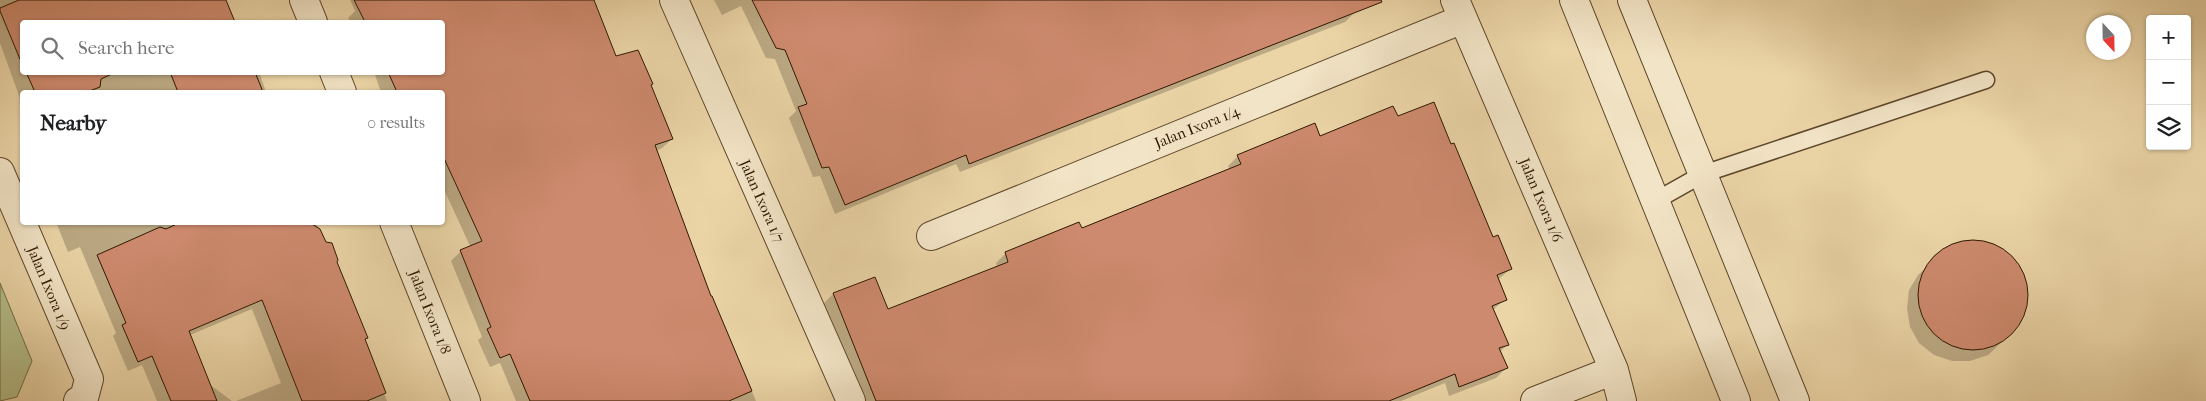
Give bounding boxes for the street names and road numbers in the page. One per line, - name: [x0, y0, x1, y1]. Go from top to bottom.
- street label: Jalan Ixora 1/4: [1151, 101, 1243, 153]
- street label: Jalan Ixora 1/6: [1515, 154, 1567, 246]
- street label: Jalan Ixora 1/7: [735, 156, 788, 245]
- street label: Jalan Ixora 1/9: [23, 242, 75, 333]
- street label: Jalan Ixora 1/8: [405, 266, 455, 357]

